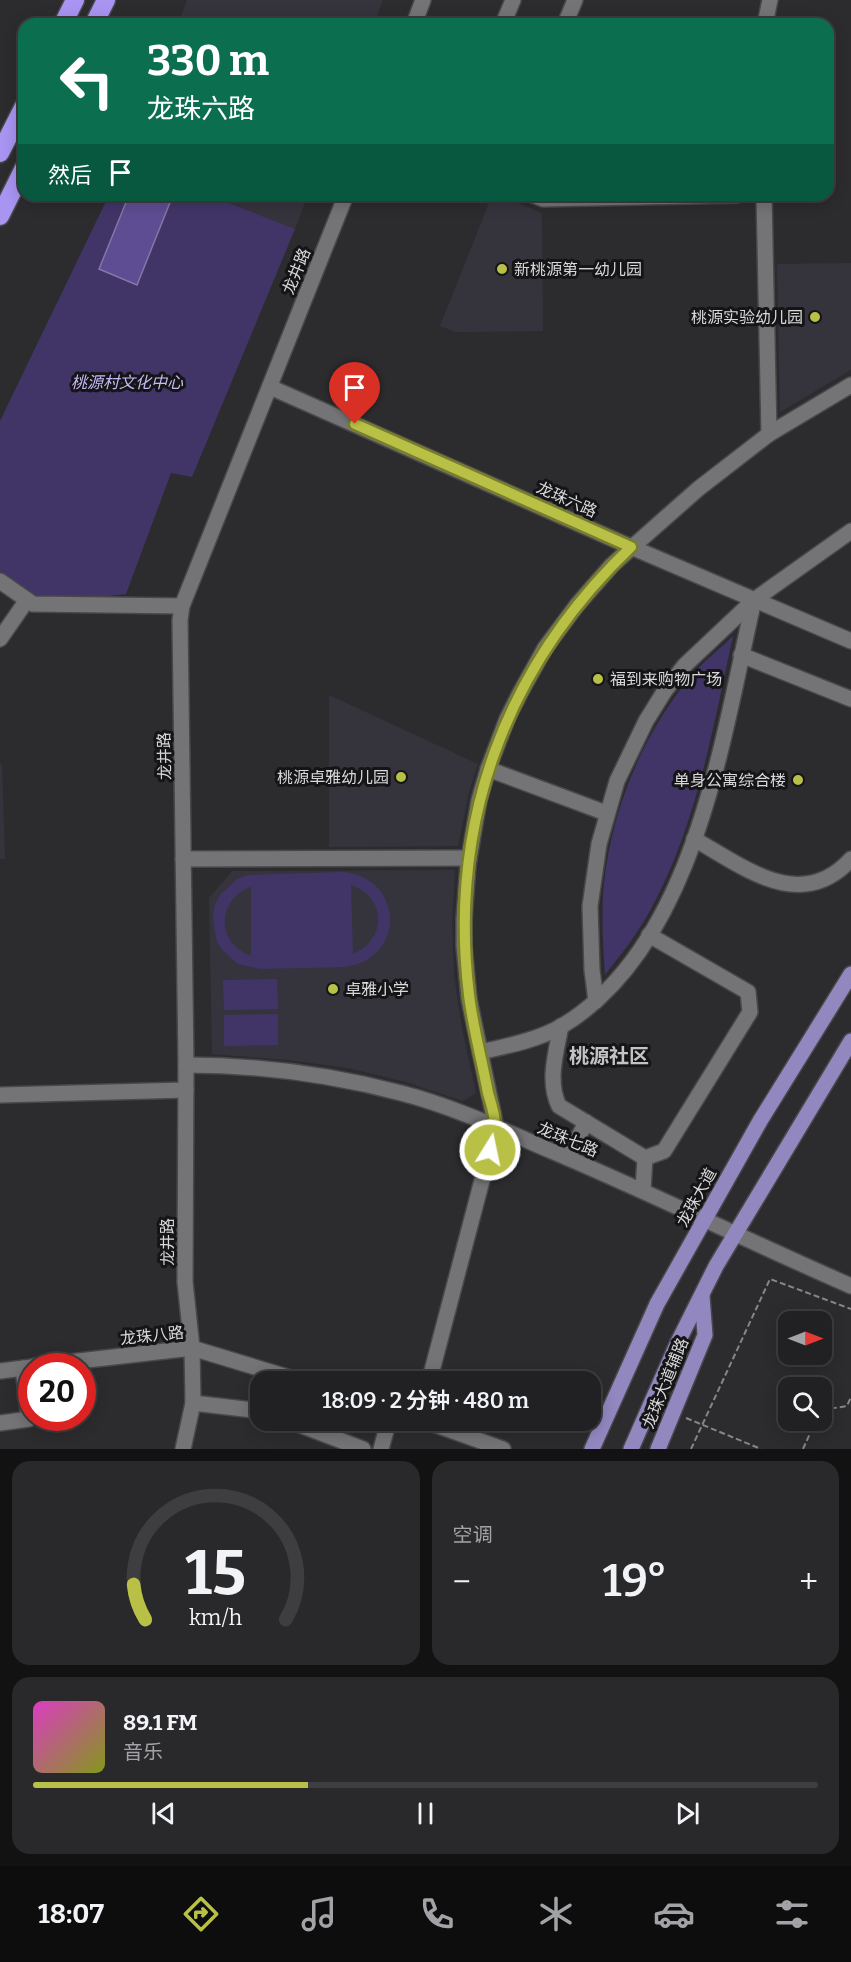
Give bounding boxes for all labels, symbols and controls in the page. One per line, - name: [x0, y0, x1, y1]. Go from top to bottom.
- text: 330 m: [147, 36, 269, 86]
- icon: left: [48, 42, 126, 120]
- text: 龙珠六路: [147, 93, 255, 125]
- icon: arrive: [104, 156, 137, 189]
- text: 然后: [48, 162, 92, 189]
- street label: 龙井路: [279, 245, 314, 297]
- place label: 新桃源第一幼儿园: [514, 260, 642, 279]
- marker: 新桃源第一幼儿园: [495, 262, 509, 276]
- place label: 桃源实验幼儿园: [691, 308, 803, 327]
- marker: 桃源实验幼儿园: [808, 310, 822, 324]
- pin: [329, 362, 380, 424]
- icon: arrive: [338, 371, 371, 404]
- park label: 桃源村文化中心: [71, 373, 184, 392]
- street label: 龙珠六路: [534, 478, 600, 521]
- place label: 福到来购物广场: [610, 670, 722, 689]
- marker: 福到来购物广场: [591, 672, 605, 686]
- street label: 龙井路: [155, 732, 174, 780]
- place label: 桃源卓雅幼儿园: [277, 768, 389, 787]
- marker: 桃源卓雅幼儿园: [394, 770, 408, 784]
- place label: 单身公寓综合楼: [674, 771, 786, 790]
- marker: 单身公寓综合楼: [791, 773, 805, 787]
- place label: 卓雅小学: [345, 980, 409, 999]
- marker: 卓雅小学: [326, 982, 340, 996]
- district label: 桃源社区: [569, 1044, 649, 1068]
- position arrow: [458, 1118, 522, 1182]
- street label: 龙珠七路: [535, 1118, 601, 1161]
- street label: 龙珠大道: [673, 1165, 720, 1230]
- street label: 龙井路: [158, 1218, 177, 1266]
- north arrow: [778, 1311, 832, 1365]
- map controls: [778, 1311, 832, 1431]
- street label: 龙珠八路: [119, 1323, 185, 1348]
- street label: 龙珠大道辅路: [639, 1335, 692, 1431]
- speed limit sign: 20: [18, 1353, 96, 1431]
- button: search: [778, 1377, 832, 1431]
- text: 18:09 · 2 分钟 · 480 m: [322, 1387, 529, 1414]
- text: 空调: [453, 1523, 493, 1547]
- text: 15: [185, 1536, 246, 1611]
- text: 19°: [602, 1554, 667, 1608]
- text: −: [453, 1562, 471, 1602]
- text: +: [799, 1562, 818, 1602]
- text: km/h: [189, 1605, 242, 1631]
- text: 89.1 FM: [123, 1709, 197, 1736]
- text: 音乐: [123, 1740, 163, 1764]
- icon: previous: [147, 1797, 180, 1830]
- icon: pause: [409, 1797, 442, 1830]
- icon: next: [671, 1797, 704, 1830]
- icon: directions: [180, 1893, 222, 1935]
- icon: music: [298, 1893, 340, 1935]
- icon: phone: [416, 1893, 458, 1935]
- icon: climate: [535, 1893, 577, 1935]
- icon: car: [653, 1893, 695, 1935]
- icon: filters: [771, 1893, 813, 1935]
- text: 18:07: [38, 1898, 104, 1930]

